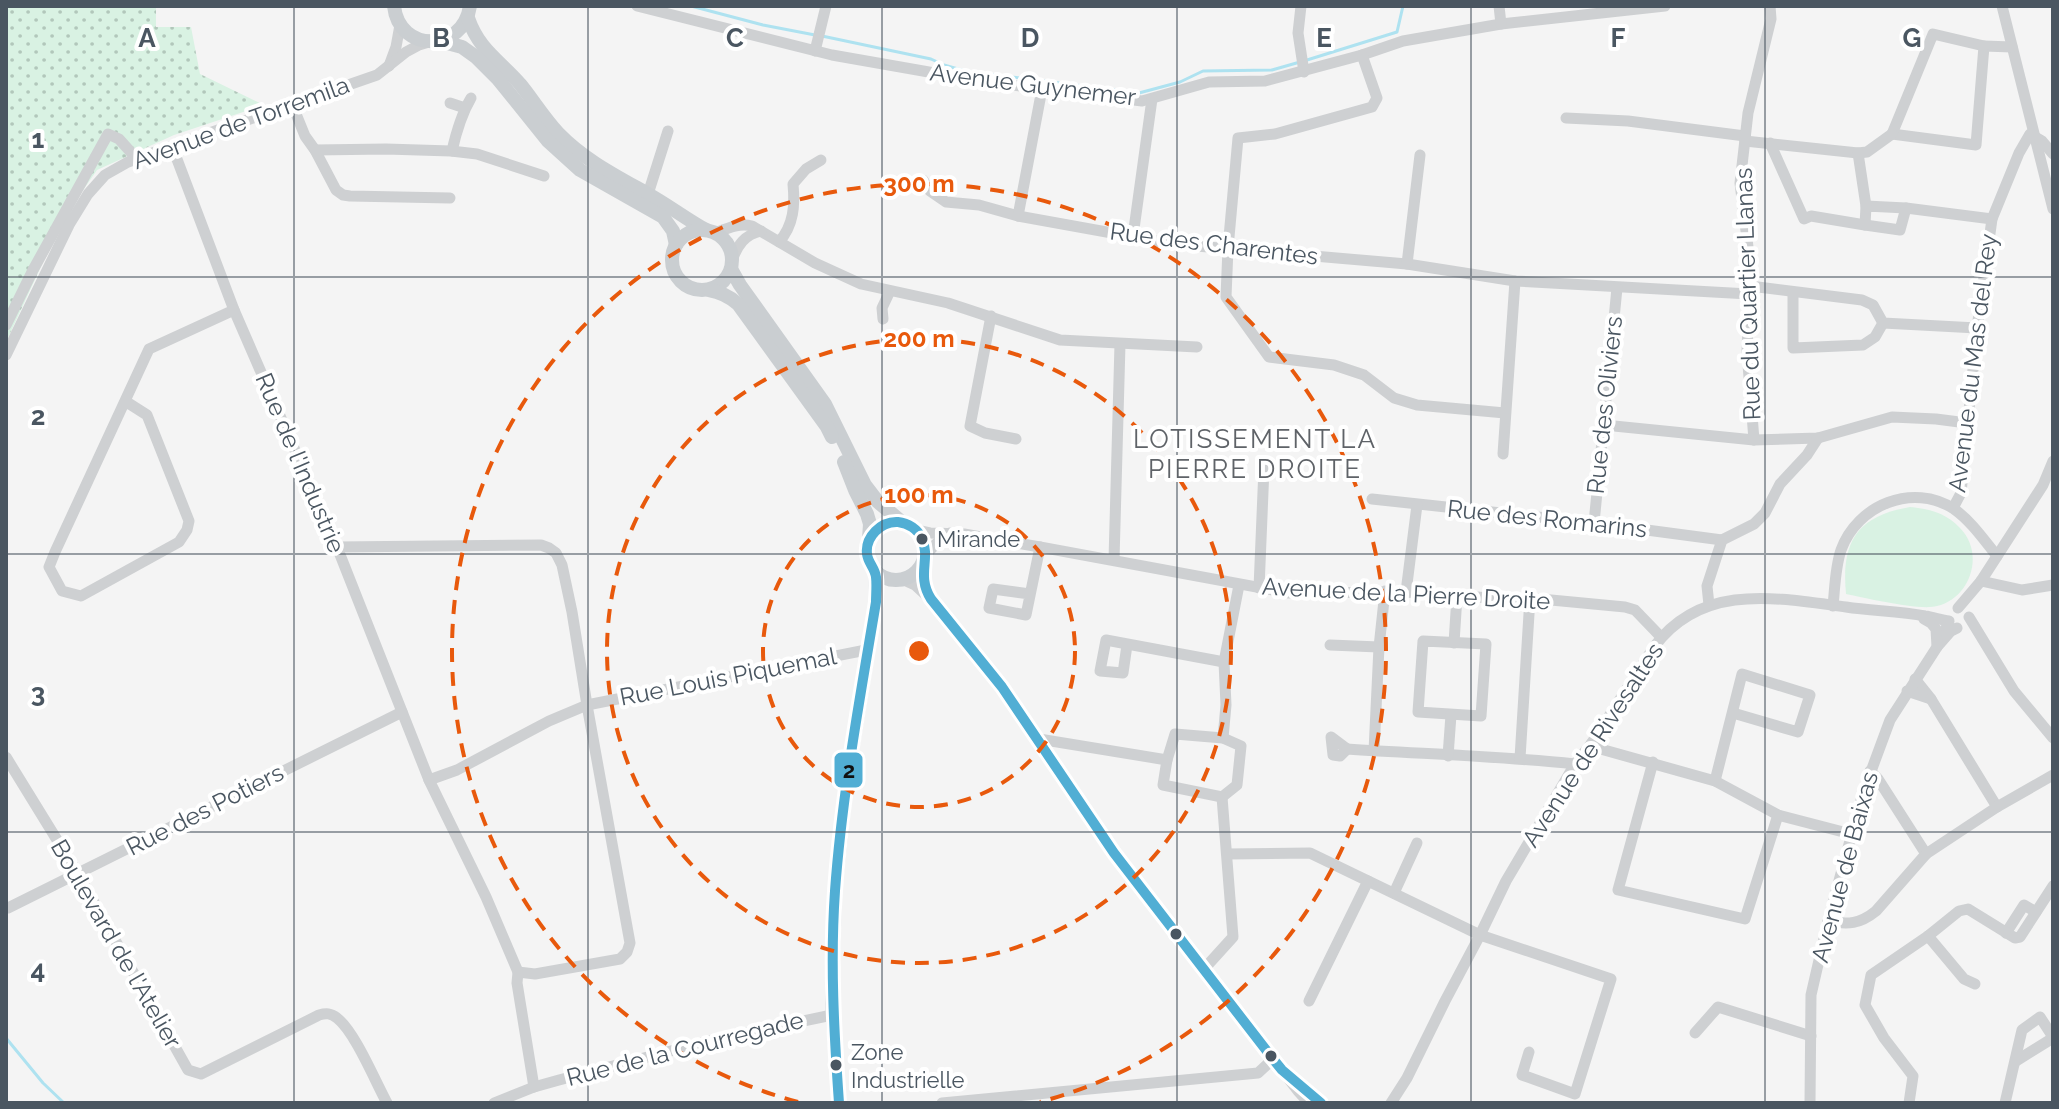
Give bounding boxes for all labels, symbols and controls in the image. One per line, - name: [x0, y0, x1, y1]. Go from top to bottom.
- text: A: [138, 23, 156, 53]
- text: B: [432, 23, 450, 53]
- text: C: [726, 23, 744, 53]
- text: D: [1021, 23, 1039, 53]
- text: E: [1316, 23, 1332, 53]
- text: F: [1611, 23, 1626, 53]
- text: G: [1903, 23, 1921, 53]
- street label: Avenue Guynemer: [928, 57, 1138, 112]
- street label: Avenue de Torremila: [129, 70, 353, 175]
- text: 1: [32, 124, 45, 154]
- street label: Rue du Quartier Llanas: [1729, 167, 1766, 421]
- text: 300 m: [884, 169, 954, 198]
- street label: Rue des Charentes: [1108, 216, 1320, 271]
- street label: Avenue du Mas del Rey: [1942, 232, 2003, 494]
- street label: Rue des Oliviers: [1581, 315, 1628, 495]
- text: 200 m: [883, 324, 955, 353]
- street label: Rue de l'Industrie: [250, 369, 351, 557]
- text: 2: [31, 401, 45, 431]
- district label: LOTISSEMENT LA PIERRE DROITE: [1133, 424, 1377, 484]
- text: 100 m: [884, 480, 954, 509]
- street label: Rue des Romarins: [1446, 494, 1648, 543]
- place label: Mirande: [937, 526, 1020, 552]
- marker: Mirande: [914, 531, 930, 547]
- street label: Avenue de la Pierre Droite: [1261, 571, 1551, 616]
- centre of rings: [905, 637, 933, 665]
- street label: Avenue de Rivesaltes: [1516, 637, 1669, 852]
- street label: Rue Louis Piquemal: [617, 641, 839, 712]
- text: 3: [31, 678, 45, 708]
- line badge: 2: [833, 751, 864, 789]
- street label: Rue des Potiers: [121, 757, 288, 862]
- text: 2: [843, 757, 855, 783]
- street label: Avenue de Baixas: [1805, 768, 1884, 965]
- street label: Boulevard de l'Atelier: [45, 834, 188, 1054]
- unlabelled marker: [1168, 926, 1184, 942]
- text: 4: [31, 955, 45, 985]
- street label: Rue de la Courregade: [563, 1005, 806, 1092]
- place label: Zone Industrielle: [851, 1039, 964, 1093]
- unlabelled marker: [1263, 1048, 1279, 1064]
- marker: Zone Industrielle: [828, 1057, 844, 1073]

